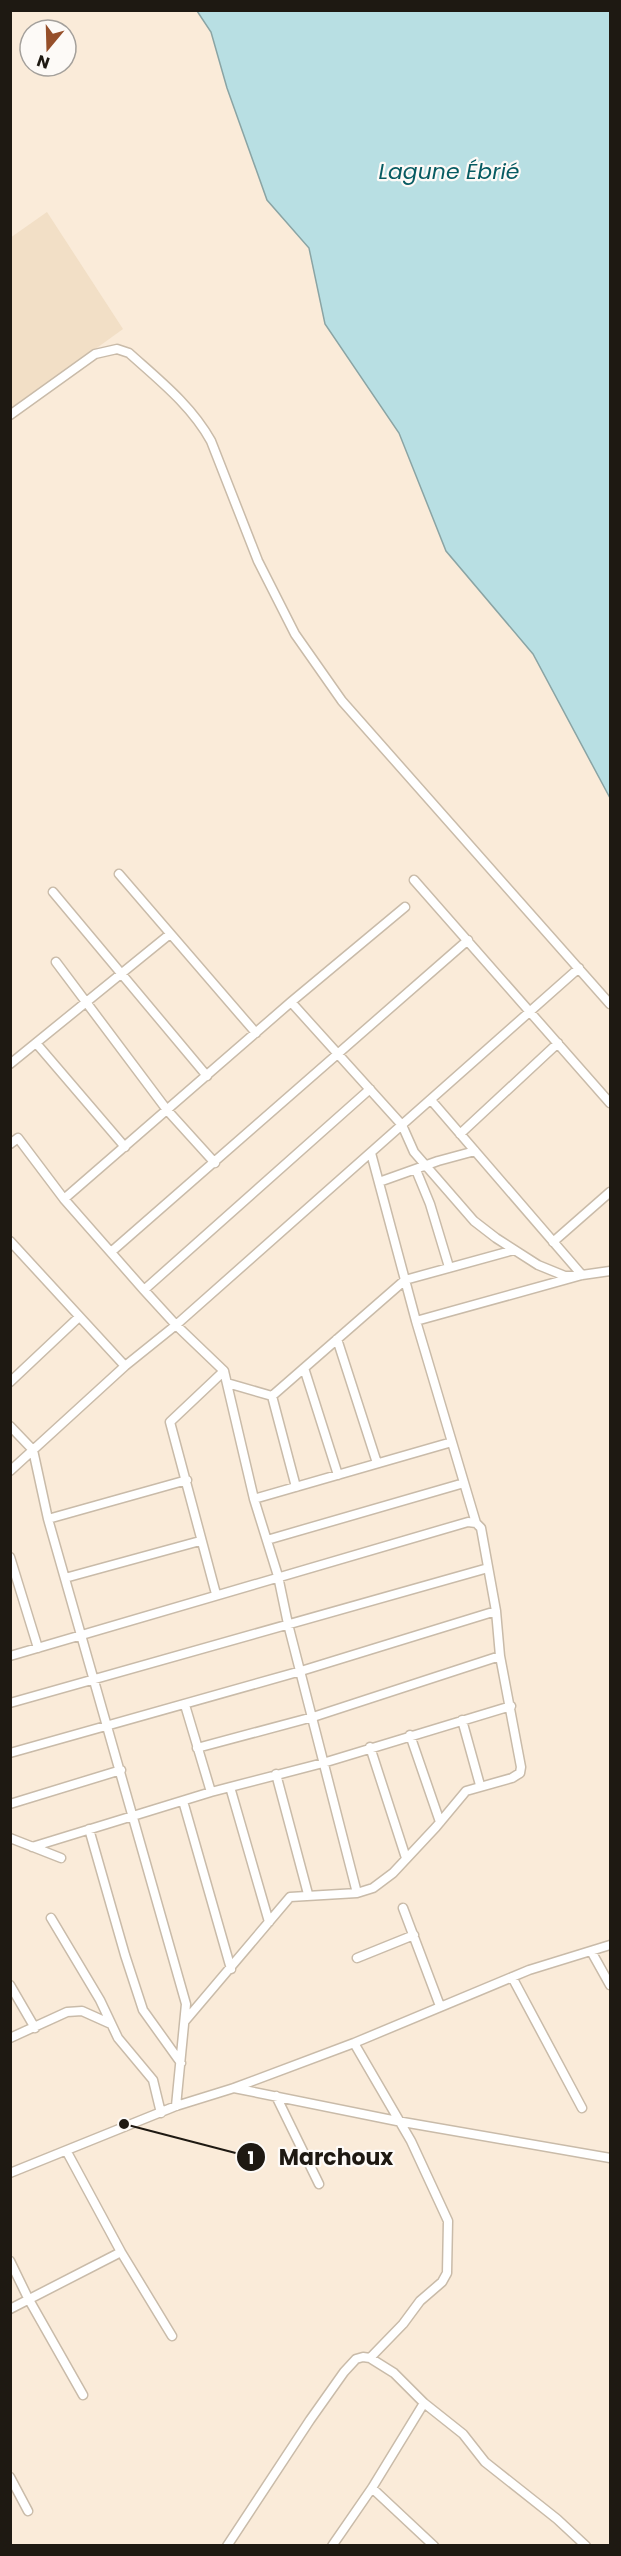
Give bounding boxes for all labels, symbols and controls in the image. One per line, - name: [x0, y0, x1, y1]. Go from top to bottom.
- north arrow: [18, 18, 78, 78]
- text: N: [34, 49, 53, 75]
- water label: Lagune Ébrié: [378, 156, 520, 187]
- callout: Marchoux: [236, 2137, 405, 2177]
- text: Marchoux: [279, 2142, 393, 2173]
- text: 1: [248, 2145, 254, 2170]

